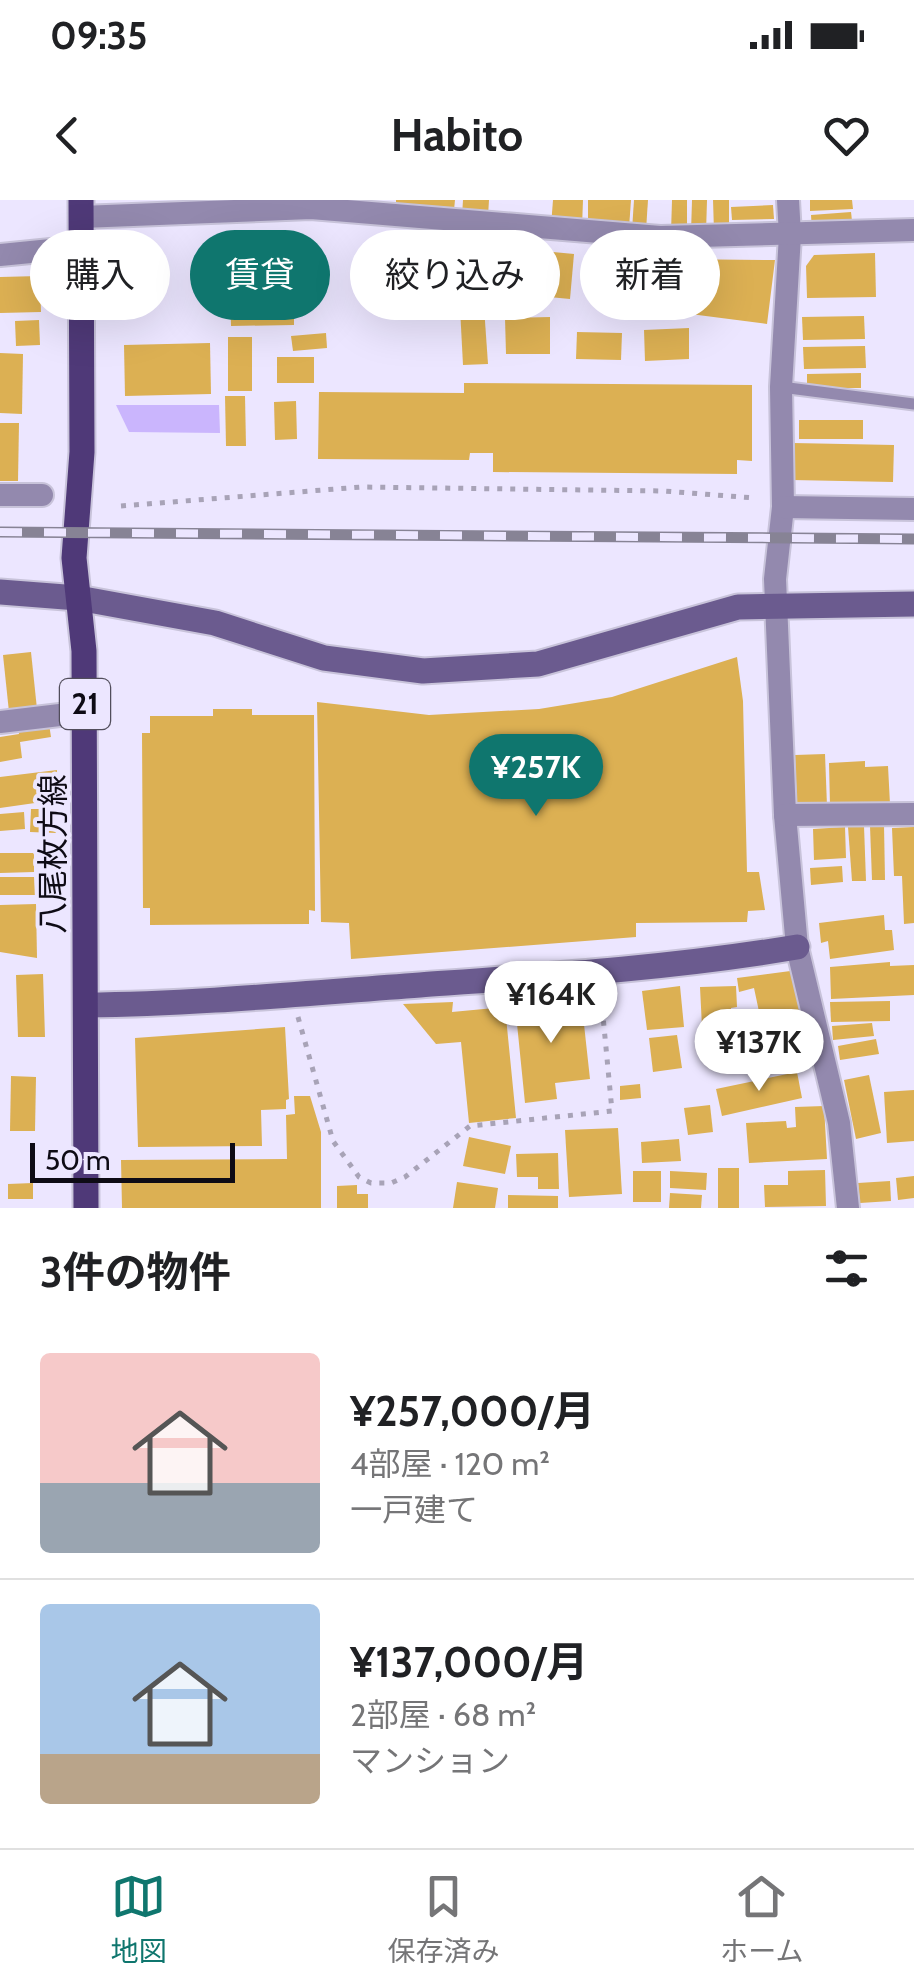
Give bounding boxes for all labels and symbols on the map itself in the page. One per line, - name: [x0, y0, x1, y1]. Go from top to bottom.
- road number: 21: [60, 679, 110, 729]
- pin: ¥257K: [466, 734, 606, 819]
- street label: 八尾枚方線: [33, 774, 72, 934]
- pin: ¥164K: [481, 961, 621, 1046]
- pin: ¥137K: [689, 1009, 829, 1094]
- scale bar: [30, 1138, 235, 1183]

